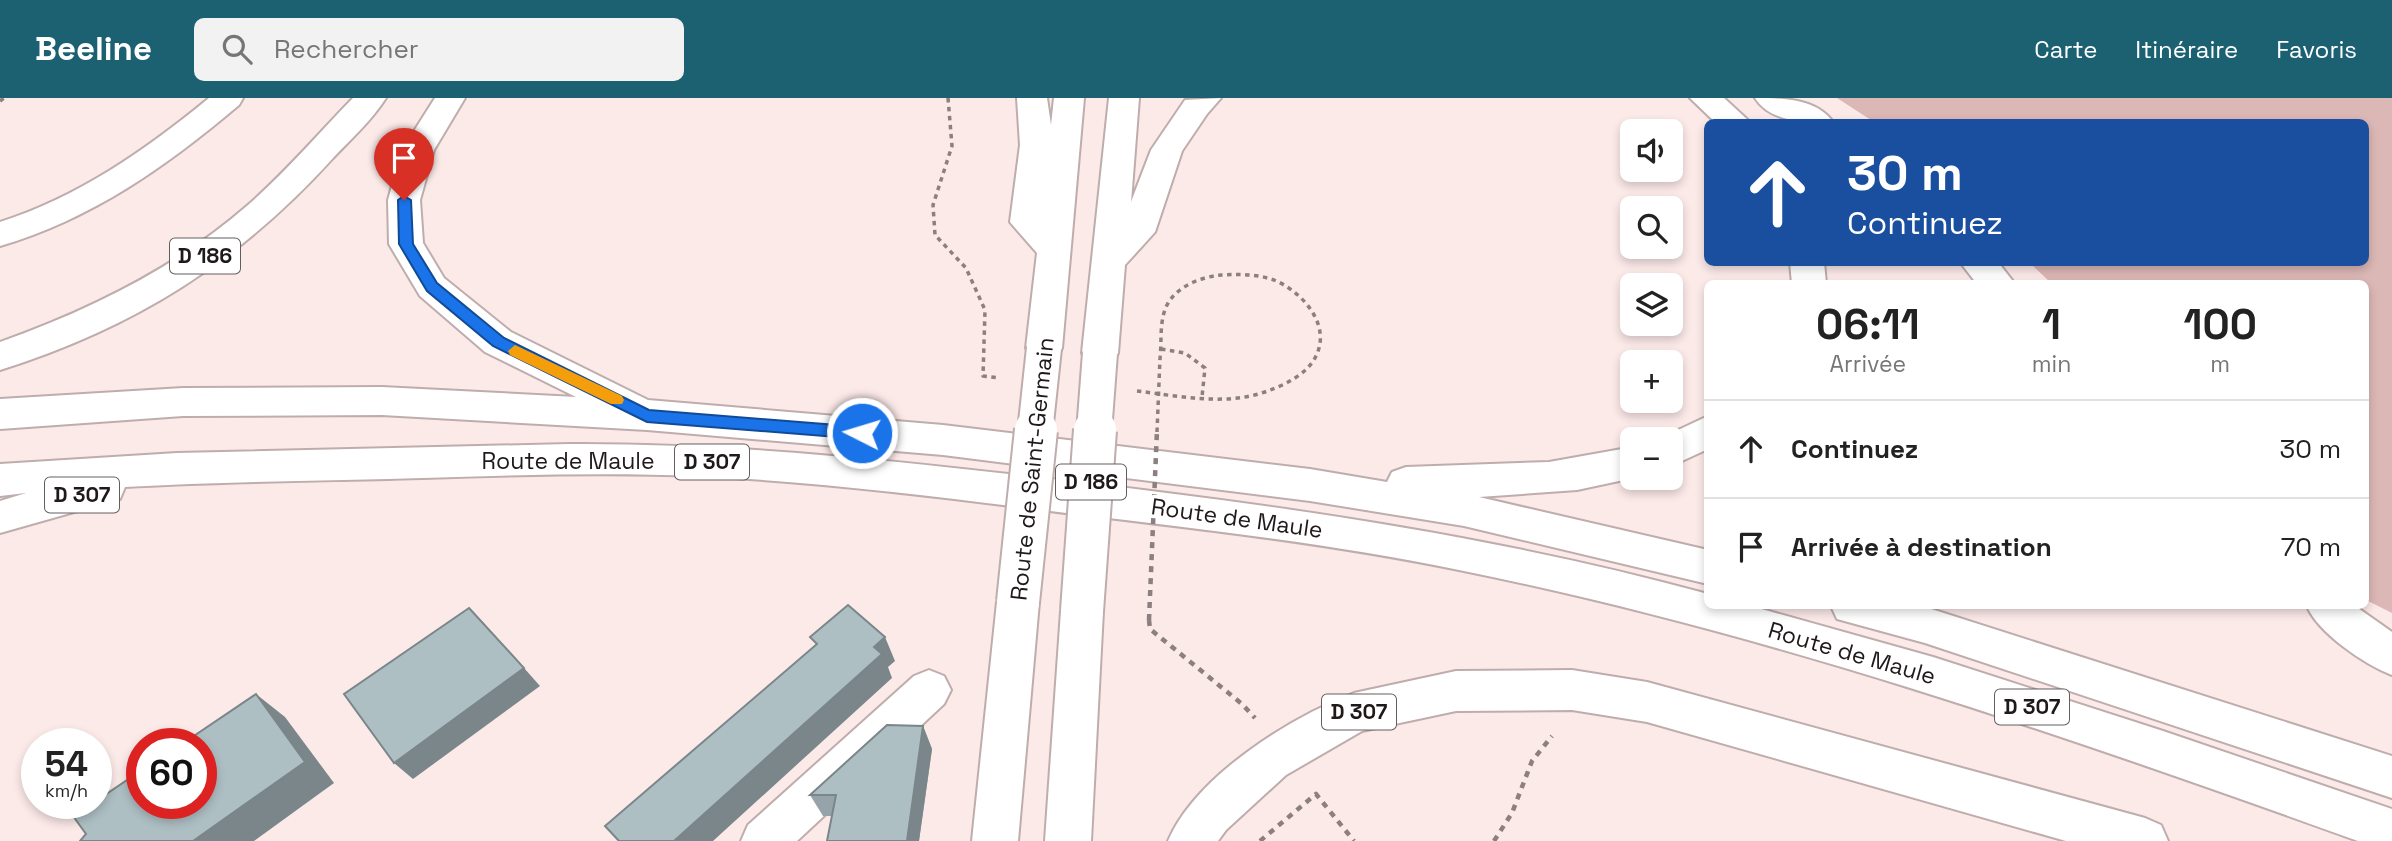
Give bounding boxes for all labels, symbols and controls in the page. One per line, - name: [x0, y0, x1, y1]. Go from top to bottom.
- search box: [194, 18, 684, 81]
- text: Beeline: [35, 28, 152, 70]
- icon: search: [218, 30, 256, 68]
- text: Rechercher: [274, 32, 419, 66]
- text: Carte: [2034, 34, 2097, 65]
- text: Itinéraire: [2135, 34, 2238, 65]
- text: Favoris: [2276, 34, 2357, 65]
- map controls: [1620, 119, 1683, 490]
- button: sound: [1620, 119, 1683, 182]
- pin: [374, 128, 434, 200]
- icon: arrive: [385, 139, 423, 177]
- text: 30 m: [1847, 142, 1963, 204]
- icon: ahead: [1732, 147, 1823, 238]
- button: search: [1620, 196, 1683, 259]
- text: Continuez: [1847, 203, 2003, 243]
- road number: D 186: [170, 238, 240, 274]
- button: layers: [1620, 273, 1683, 336]
- text: 06:11: [1816, 298, 1920, 351]
- text: 1: [2042, 298, 2061, 351]
- text: 100: [2183, 298, 2257, 351]
- street label: Route de Saint-Germain: [1003, 336, 1061, 602]
- text: Arrivée: [1830, 349, 1906, 379]
- text: min: [2032, 349, 2071, 379]
- text: m: [2210, 349, 2230, 379]
- button: +: [1620, 350, 1683, 413]
- position arrow: [825, 396, 899, 470]
- button: −: [1620, 427, 1683, 490]
- icon: ahead: [1732, 430, 1770, 468]
- text: Continuez: [1791, 432, 1918, 466]
- text: 30 m: [2280, 432, 2341, 466]
- road number: D 307: [675, 444, 749, 480]
- street label: Route de Maule: [482, 446, 655, 476]
- road number: D 186: [1056, 464, 1126, 500]
- road number: D 307: [45, 478, 119, 512]
- street label: Route de Maule: [1149, 491, 1325, 545]
- icon: arrive: [1732, 528, 1770, 566]
- text: Arrivée à destination: [1791, 530, 2052, 564]
- text: 70 m: [2281, 530, 2341, 564]
- street label: Route de Maule: [1765, 615, 1939, 691]
- road number: D 307: [1995, 690, 2069, 724]
- road number: D 307: [1322, 694, 1396, 730]
- speed limit sign: 60: [126, 728, 217, 819]
- text: 54: [45, 742, 88, 786]
- text: km/h: [45, 779, 88, 802]

